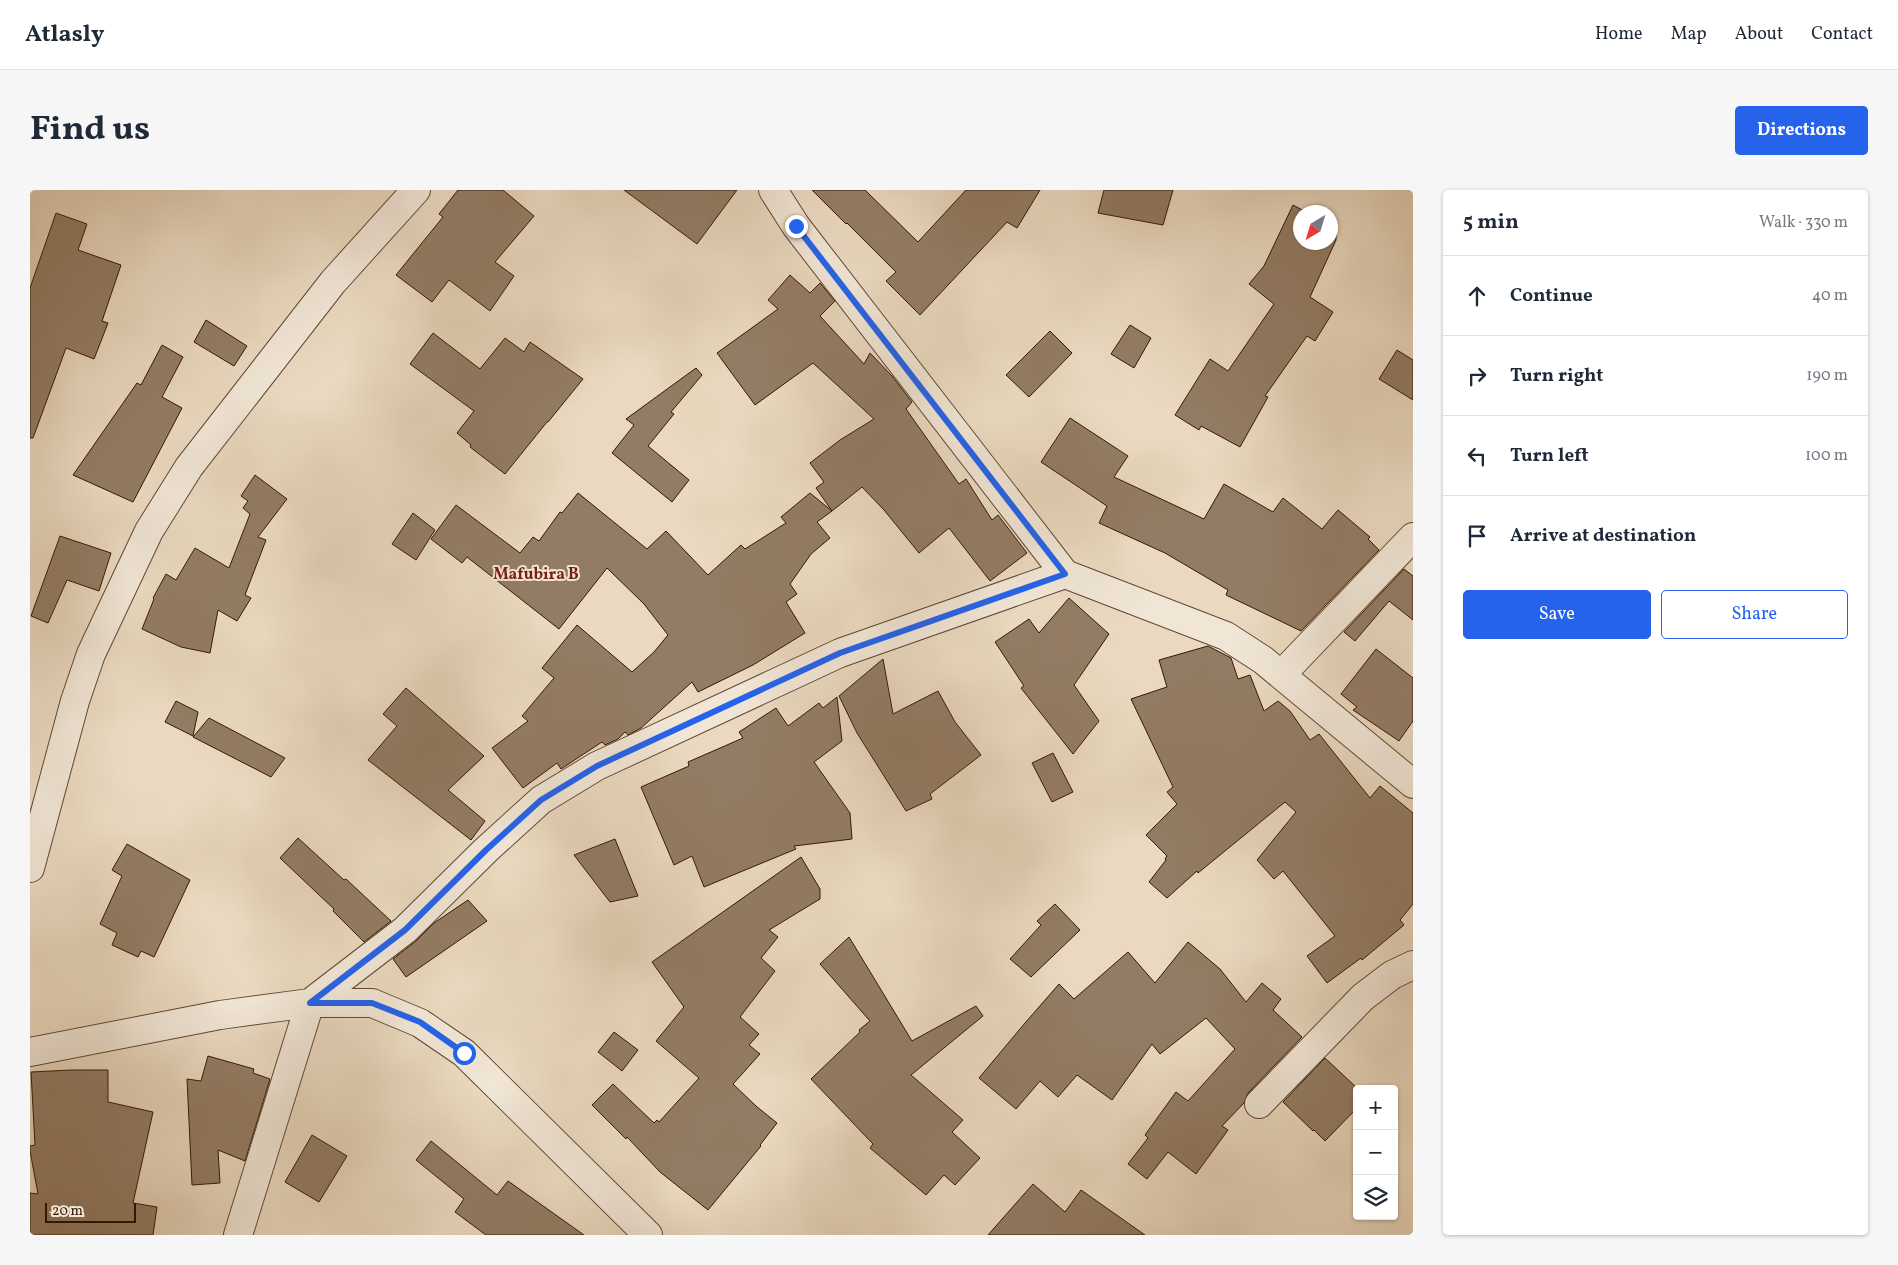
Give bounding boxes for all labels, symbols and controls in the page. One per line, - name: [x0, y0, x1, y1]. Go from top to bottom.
- text: Atlasly: [25, 18, 104, 52]
- text: Home: [1595, 22, 1643, 47]
- text: Map: [1671, 22, 1707, 47]
- text: About: [1735, 22, 1783, 47]
- text: Contact: [1811, 22, 1873, 47]
- text: Find us: [30, 106, 150, 154]
- button: Directions: [1735, 106, 1868, 155]
- north arrow: [1293, 205, 1338, 250]
- text: 5 min: [1463, 208, 1519, 237]
- text: Walk · 330 m: [1759, 212, 1848, 234]
- route end: [785, 215, 808, 238]
- icon: ahead: [1463, 282, 1491, 310]
- text: Continue: [1510, 283, 1593, 309]
- text: 40 m: [1812, 285, 1848, 307]
- icon: right: [1463, 362, 1491, 390]
- text: Turn right: [1510, 363, 1603, 389]
- text: 190 m: [1806, 365, 1848, 387]
- icon: left: [1463, 442, 1491, 470]
- text: Turn left: [1510, 443, 1589, 469]
- text: 100 m: [1805, 445, 1848, 467]
- icon: arrive: [1463, 522, 1491, 550]
- text: Arrive at destination: [1510, 523, 1696, 549]
- district label: Mafubira B: [493, 564, 579, 586]
- button: Save: [1463, 590, 1651, 639]
- button: Share: [1661, 590, 1848, 639]
- route start: [453, 1042, 476, 1065]
- map controls: [1353, 1085, 1398, 1220]
- button: +: [1353, 1085, 1398, 1130]
- button: −: [1353, 1130, 1398, 1175]
- button: layers: [1353, 1175, 1398, 1220]
- scale bar: [45, 1200, 136, 1223]
- text: 20 m: [52, 1202, 83, 1221]

